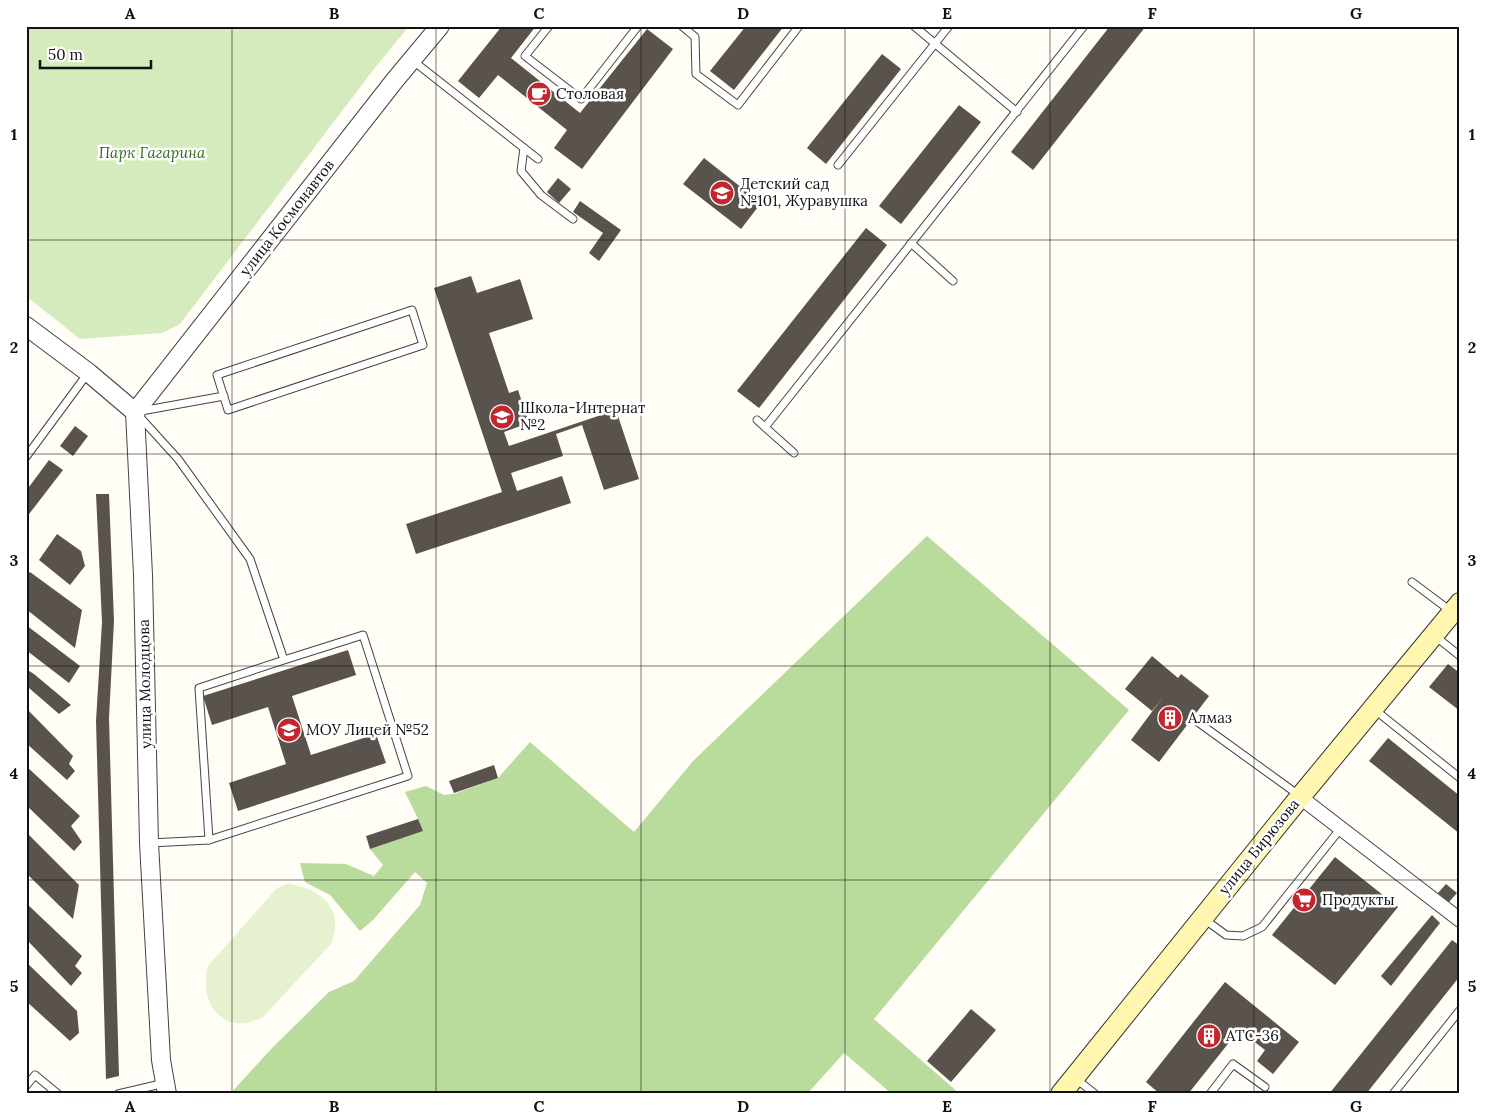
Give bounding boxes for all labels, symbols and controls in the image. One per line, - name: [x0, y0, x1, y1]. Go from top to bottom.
- text: A: [125, 3, 136, 23]
- text: B: [329, 3, 340, 23]
- text: C: [533, 3, 545, 23]
- text: D: [737, 3, 749, 23]
- text: E: [942, 3, 952, 23]
- text: F: [1147, 3, 1157, 23]
- text: G: [1350, 3, 1362, 23]
- scale bar: [40, 38, 151, 70]
- text: 50 m: [48, 45, 83, 64]
- cafe icon: Столовая: [526, 81, 552, 107]
- place label: Столовая: [556, 84, 624, 103]
- text: 1: [11, 124, 17, 144]
- text: 1: [1469, 124, 1475, 144]
- park label: Парк Гагарина: [99, 143, 206, 162]
- street label: улица Космонавтов: [235, 156, 338, 280]
- place label: Детский сад №101, Журавушка: [740, 174, 868, 210]
- school or university icon: Детский сад №101, Журавушка: [709, 180, 735, 206]
- text: 2: [10, 337, 18, 357]
- text: 2: [1468, 337, 1476, 357]
- place label: Школа-Интернат №2: [520, 398, 646, 434]
- school or university icon: Школа-Интернат №2: [489, 404, 515, 430]
- text: 3: [10, 550, 19, 570]
- text: 3: [1468, 550, 1477, 570]
- street label: улица Молодцова: [134, 619, 155, 749]
- building icon: Алмаз: [1157, 705, 1183, 731]
- place label: Алмаз: [1187, 708, 1232, 727]
- school or university icon: МОУ Лицей №52: [276, 717, 302, 743]
- place label: МОУ Лицей №52: [306, 720, 429, 739]
- text: 4: [10, 763, 19, 783]
- text: 4: [1468, 763, 1477, 783]
- street label: улица Бирюзова: [1214, 795, 1303, 899]
- supermarket icon: Продукты: [1291, 887, 1317, 913]
- place label: Продукты: [1322, 890, 1395, 909]
- text: 5: [10, 976, 19, 996]
- text: 5: [1468, 976, 1477, 996]
- building icon: АТС-36: [1196, 1023, 1222, 1049]
- place label: АТС-36: [1225, 1026, 1279, 1045]
- text: A: [125, 1096, 136, 1116]
- text: B: [329, 1096, 340, 1116]
- text: C: [533, 1096, 545, 1116]
- text: D: [737, 1096, 749, 1116]
- text: E: [942, 1096, 952, 1116]
- text: F: [1147, 1096, 1157, 1116]
- text: G: [1350, 1096, 1362, 1116]

